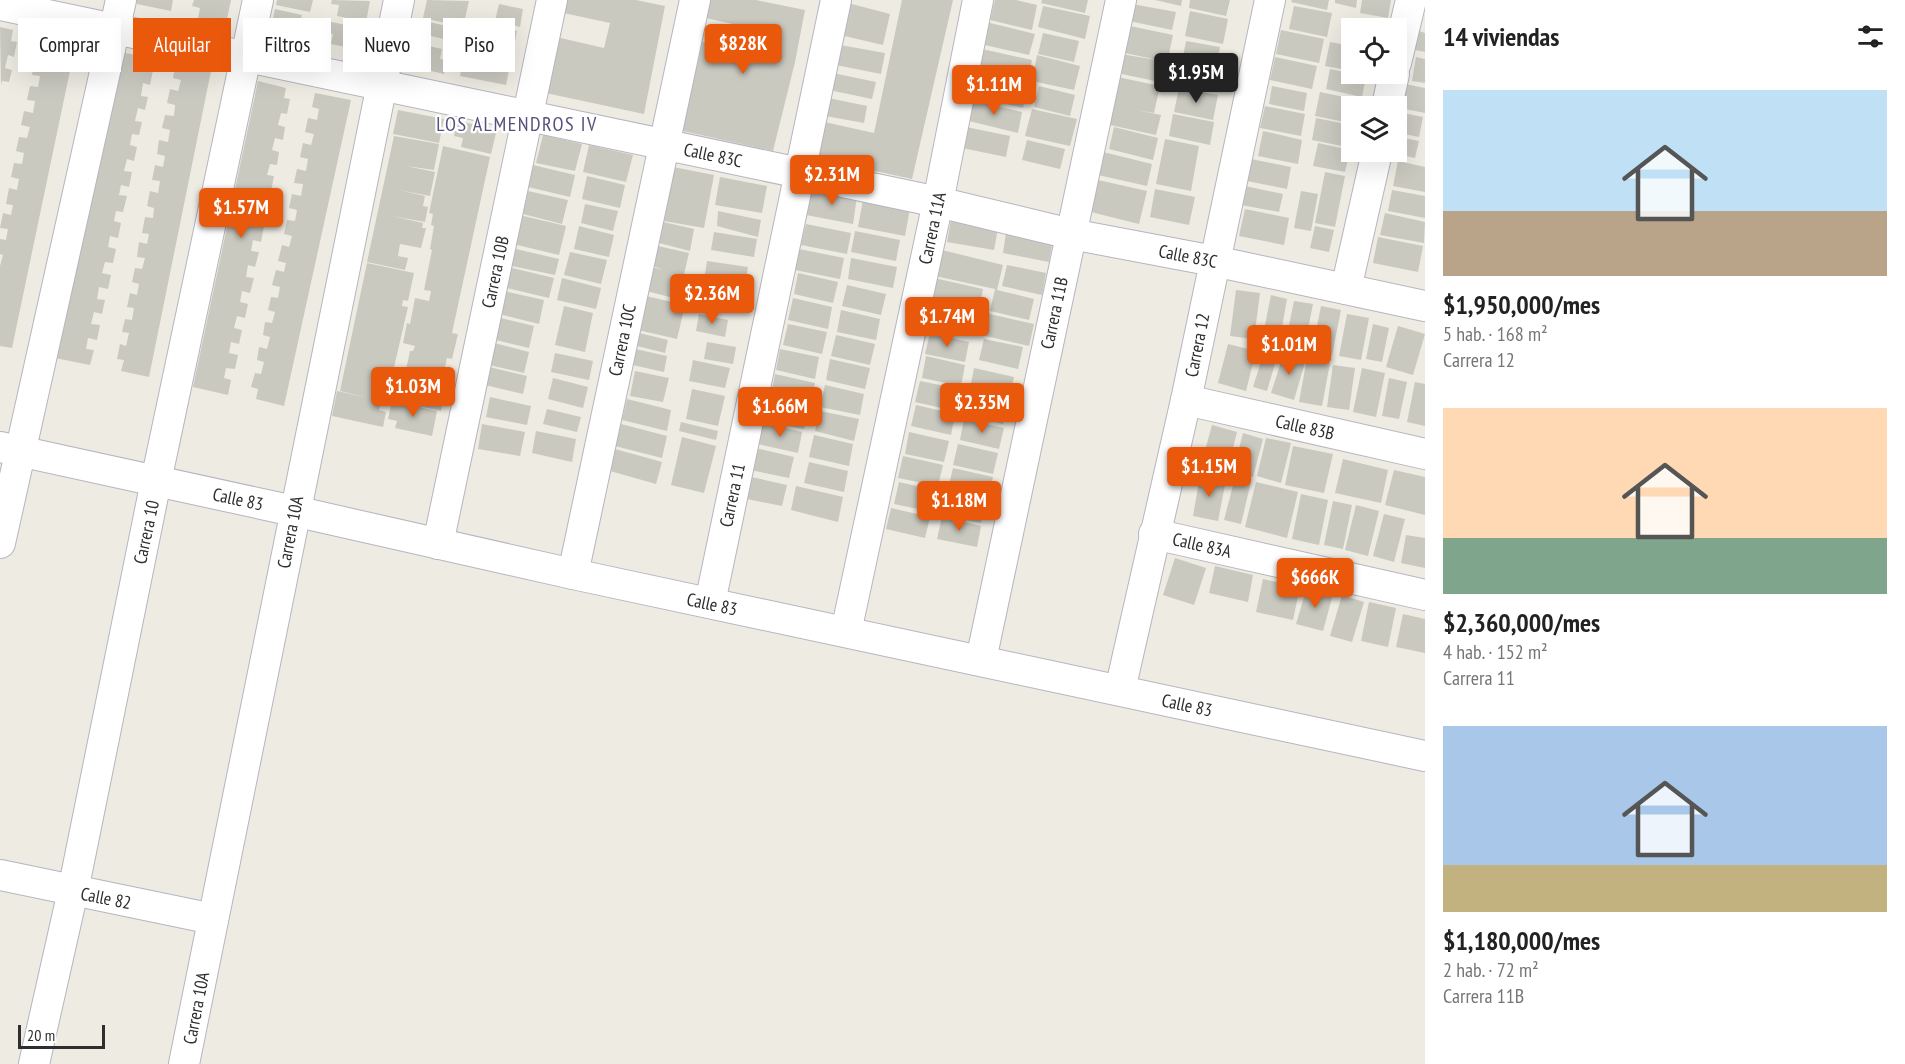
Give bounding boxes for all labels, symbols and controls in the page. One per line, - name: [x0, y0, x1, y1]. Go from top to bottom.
- chip: Comprar: [18, 18, 121, 72]
- chip: Alquilar: [133, 18, 231, 72]
- chip: Filtros: [243, 18, 331, 72]
- chip: Nuevo: [343, 18, 431, 72]
- chip: Piso: [443, 18, 515, 72]
- map controls: [1341, 18, 1407, 162]
- button: locate: [1341, 18, 1407, 84]
- text: 14 viviendas: [1443, 20, 1559, 53]
- icon: filters: [1854, 20, 1887, 53]
- pin: $828K: [701, 24, 785, 75]
- text: $828K: [719, 30, 767, 56]
- pin: $1.95M: [1147, 53, 1245, 104]
- text: $1.95M: [1168, 59, 1224, 85]
- pin: $1.11M: [945, 65, 1043, 116]
- text: $1.11M: [966, 71, 1022, 97]
- button: layers: [1341, 96, 1407, 162]
- district label: LOS ALMENDROS IV: [436, 111, 598, 137]
- icon: home: [1611, 129, 1719, 237]
- street label: Calle 83C: [682, 138, 744, 172]
- pin: $2.31M: [783, 155, 881, 206]
- text: $2.31M: [804, 161, 860, 187]
- pin: $1.57M: [192, 188, 290, 239]
- street label: Carrera 11A: [913, 189, 951, 266]
- text: $1.57M: [213, 194, 269, 220]
- street label: Carrera 10B: [476, 234, 514, 310]
- street label: Calle 83C: [1157, 239, 1219, 273]
- pin: $2.36M: [663, 274, 761, 325]
- street label: Carrera 11B: [1035, 275, 1073, 351]
- text: $2.36M: [684, 280, 740, 306]
- text: $1,950,000/mes: [1443, 288, 1600, 321]
- pin: $1.74M: [898, 297, 996, 348]
- street label: Carrera 10C: [603, 302, 641, 378]
- text: $1.74M: [919, 303, 975, 329]
- street label: Carrera 12: [1180, 311, 1214, 379]
- text: 5 hab. · 168 m²: [1443, 321, 1548, 347]
- pin: $1.01M: [1240, 325, 1338, 376]
- text: $1.01M: [1261, 331, 1317, 357]
- text: Carrera 12: [1443, 347, 1515, 373]
- pin: $1.03M: [364, 367, 462, 418]
- text: $1.03M: [385, 373, 441, 399]
- pin: $2.35M: [933, 383, 1031, 434]
- pin: $1.66M: [731, 387, 829, 438]
- text: $2.35M: [954, 389, 1010, 415]
- text: $1.66M: [752, 393, 808, 419]
- street label: Calle 83B: [1273, 409, 1337, 445]
- pin: $1.15M: [1160, 447, 1258, 498]
- icon: home: [1611, 447, 1719, 555]
- text: $1.15M: [1181, 453, 1237, 479]
- street label: Carrera 11: [714, 461, 750, 529]
- pin: $1.18M: [910, 481, 1008, 532]
- street label: Calle 83: [211, 482, 265, 516]
- text: $1.18M: [931, 487, 987, 513]
- street label: Carrera 10A: [272, 493, 308, 570]
- street label: Carrera 10: [128, 498, 164, 566]
- street label: Calle 83A: [1170, 527, 1234, 563]
- pin: $666K: [1273, 558, 1357, 609]
- text: $666K: [1291, 564, 1339, 590]
- street label: Calle 83: [685, 587, 739, 621]
- text: $2,360,000/mes: [1443, 606, 1600, 639]
- text: 4 hab. · 152 m²: [1443, 639, 1548, 665]
- text: Carrera 11: [1443, 665, 1515, 691]
- street label: Calle 83: [1160, 688, 1214, 722]
- icon: home: [1611, 765, 1719, 873]
- street label: Calle 82: [79, 882, 133, 914]
- text: $1,180,000/mes: [1443, 924, 1600, 957]
- text: 2 hab. · 72 m²: [1443, 957, 1539, 983]
- street label: Carrera 10A: [178, 969, 214, 1046]
- text: Carrera 11B: [1443, 983, 1524, 1009]
- scale bar: [18, 1022, 105, 1050]
- text: 20 m: [27, 1025, 55, 1045]

